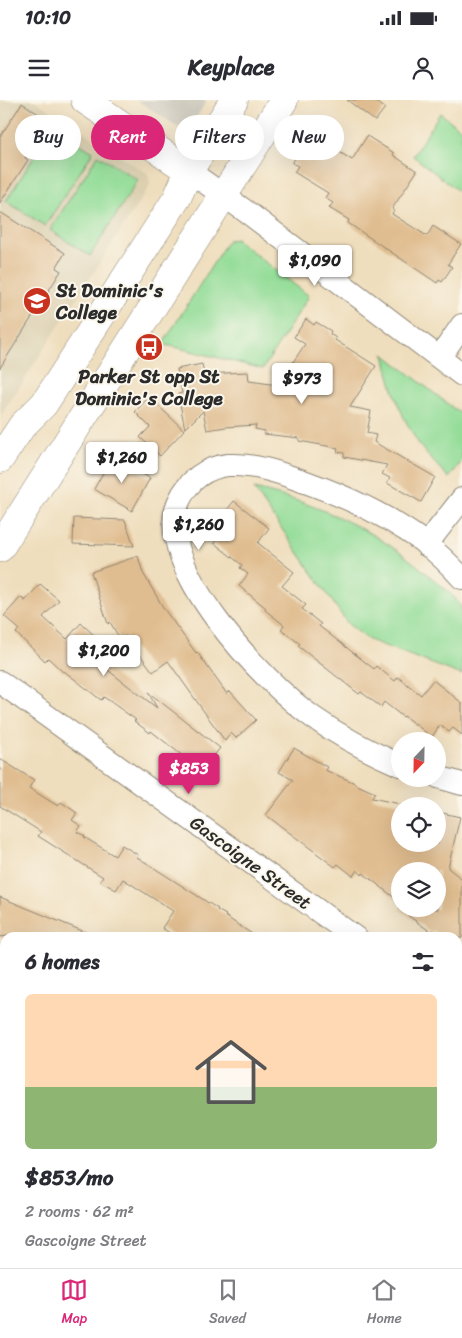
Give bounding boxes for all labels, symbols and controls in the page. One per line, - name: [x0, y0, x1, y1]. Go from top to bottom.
- text: 10:10: [25, 1, 71, 34]
- text: Keyplace: [188, 48, 274, 87]
- icon: menu: [25, 54, 53, 82]
- icon: person: [409, 54, 437, 82]
- chip: Buy: [15, 115, 81, 160]
- chip: Rent: [91, 115, 165, 160]
- chip: Filters: [175, 115, 264, 160]
- chip: New: [274, 115, 344, 160]
- pin: $1,090: [274, 244, 356, 287]
- text: $1,090: [289, 246, 341, 275]
- place label: St Dominic's College: [55, 274, 164, 329]
- school or university icon: St Dominic's College: [22, 286, 52, 316]
- bus stop icon: Parker St opp St Dominic's College: [134, 332, 164, 362]
- place label: Parker St opp St Dominic's College: [75, 360, 224, 415]
- pin: $973: [272, 362, 332, 405]
- text: $973: [283, 364, 321, 393]
- pin: $1,260: [81, 442, 163, 484]
- text: $1,260: [97, 443, 147, 472]
- pin: $1,260: [158, 508, 240, 551]
- text: $1,260: [174, 510, 224, 539]
- pin: $1,200: [63, 634, 145, 677]
- text: $1,200: [78, 636, 130, 665]
- north arrow: [391, 732, 446, 788]
- map controls: [391, 732, 446, 917]
- pin: $853: [159, 752, 219, 795]
- text: $853: [170, 754, 208, 783]
- button: locate: [391, 797, 446, 852]
- street label: Gascoigne Street: [183, 807, 319, 918]
- button: layers: [391, 862, 446, 917]
- text: 6 homes: [25, 943, 100, 981]
- icon: filters: [409, 948, 437, 976]
- icon: home: [186, 1027, 276, 1117]
- text: $853/mo: [25, 1159, 113, 1197]
- text: 2 rooms · 62 m²: [25, 1197, 134, 1226]
- text: Gascoigne Street: [25, 1226, 147, 1255]
- tab: Map: [60, 1276, 88, 1331]
- tab: Saved: [209, 1276, 246, 1331]
- tab: Home: [367, 1276, 402, 1331]

